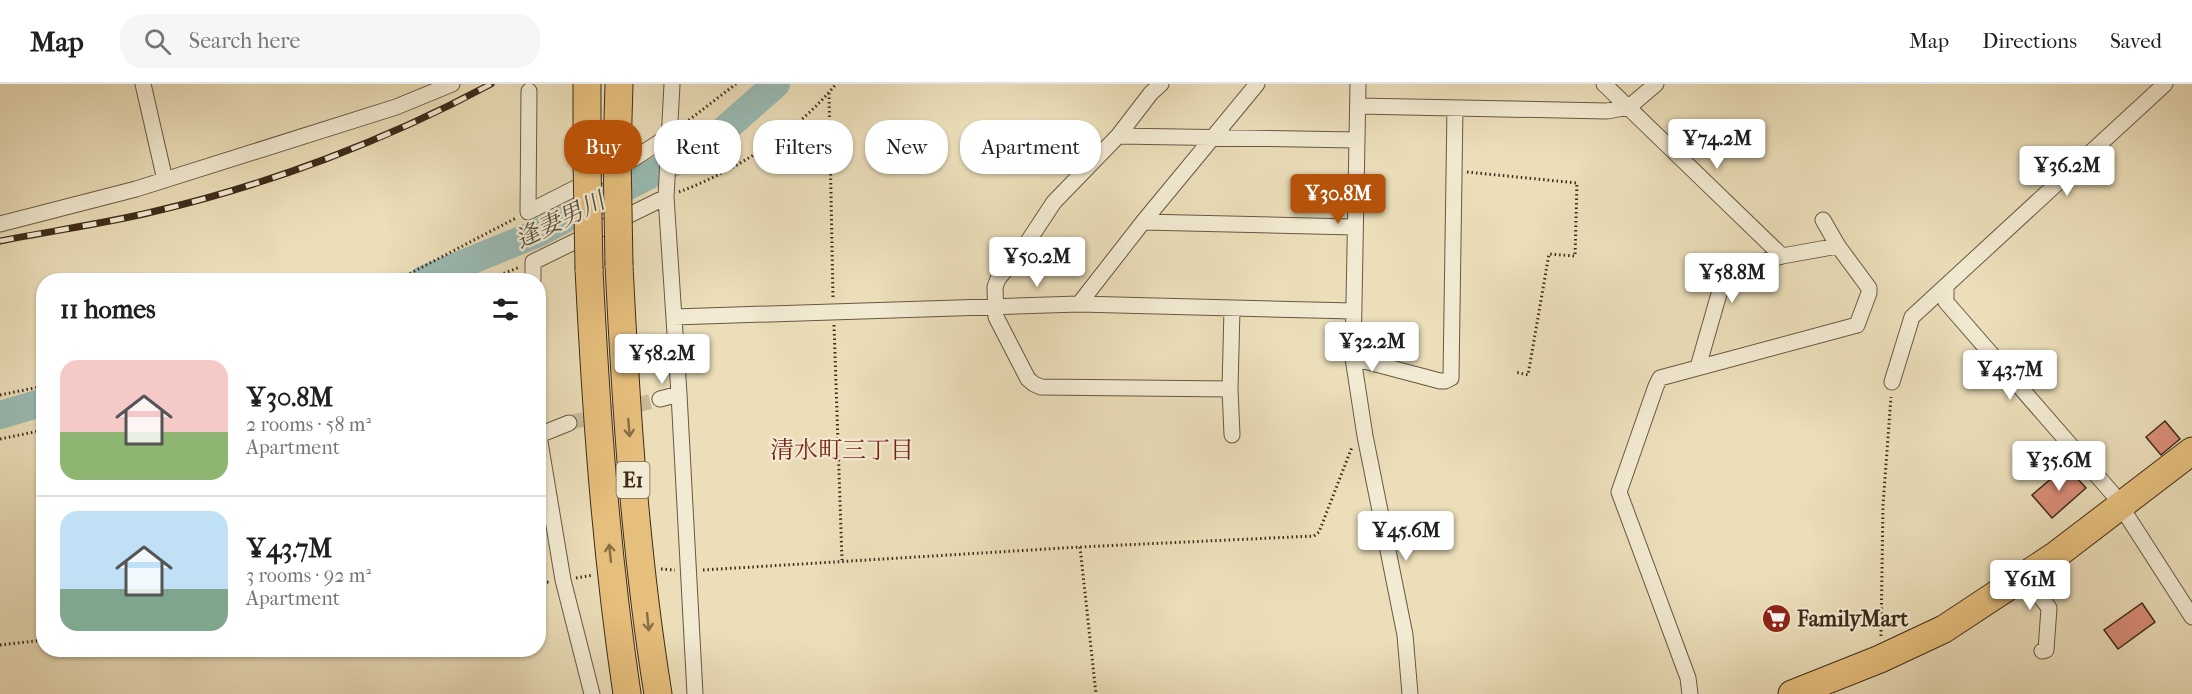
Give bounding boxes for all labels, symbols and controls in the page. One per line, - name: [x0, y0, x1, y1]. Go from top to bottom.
- search box: [120, 14, 540, 68]
- text: Map: [30, 25, 84, 58]
- icon: search: [141, 25, 174, 58]
- text: Search here: [189, 28, 300, 54]
- text: Map: [1909, 29, 1949, 53]
- text: Directions: [1982, 29, 2077, 53]
- text: Saved: [2110, 29, 2162, 53]
- pin: ¥74.2M: [1668, 119, 1766, 170]
- chip: Buy: [564, 120, 642, 174]
- chip: Rent: [654, 120, 741, 174]
- chip: Filters: [753, 120, 853, 174]
- chip: New: [865, 120, 948, 174]
- chip: Apartment: [960, 120, 1101, 174]
- text: ¥74.2M: [1682, 127, 1752, 150]
- pin: ¥36.2M: [2018, 146, 2116, 197]
- text: ¥36.2M: [2033, 154, 2101, 177]
- pin: ¥30.8M: [1289, 174, 1387, 225]
- text: ¥30.8M: [1305, 182, 1371, 205]
- water label: 逢妻男川: [511, 185, 612, 254]
- pin: ¥50.2M: [988, 237, 1086, 288]
- text: ¥50.2M: [1003, 245, 1071, 268]
- pin: ¥58.8M: [1683, 253, 1781, 304]
- text: ¥58.8M: [1699, 261, 1765, 284]
- icon: filters: [489, 293, 522, 326]
- text: 11 homes: [60, 294, 156, 325]
- pin: ¥32.2M: [1323, 322, 1421, 373]
- text: ¥32.2M: [1339, 330, 1405, 353]
- pin: ¥58.2M: [613, 334, 711, 385]
- text: ¥58.2M: [629, 342, 695, 365]
- pin: ¥43.7M: [1961, 350, 2059, 401]
- text: ¥43.7M: [1977, 358, 2043, 381]
- text: ¥30.8M: [246, 382, 333, 413]
- icon: home: [108, 384, 180, 456]
- text: 2 rooms · 58 m²: [246, 413, 371, 436]
- one-way arrow: [624, 417, 635, 437]
- text: Apartment: [246, 436, 340, 459]
- district label: 清水町三丁目: [770, 436, 914, 464]
- pin: ¥35.6M: [2010, 441, 2108, 492]
- text: ¥35.6M: [2026, 449, 2092, 472]
- road number: E1: [616, 462, 650, 498]
- pin: ¥45.6M: [1357, 511, 1455, 562]
- text: ¥45.6M: [1372, 519, 1440, 542]
- text: ¥43.7M: [246, 533, 332, 564]
- icon: home: [108, 535, 180, 607]
- one-way arrow: [604, 543, 615, 563]
- pin: ¥61M: [1994, 560, 2066, 611]
- text: 3 rooms · 92 m²: [246, 564, 371, 587]
- text: ¥61M: [2004, 568, 2056, 591]
- text: Apartment: [246, 587, 340, 610]
- supermarket icon: FamilyMart: [1760, 602, 1792, 634]
- place label: FamilyMart: [1796, 606, 1909, 632]
- one-way arrow: [643, 611, 654, 631]

